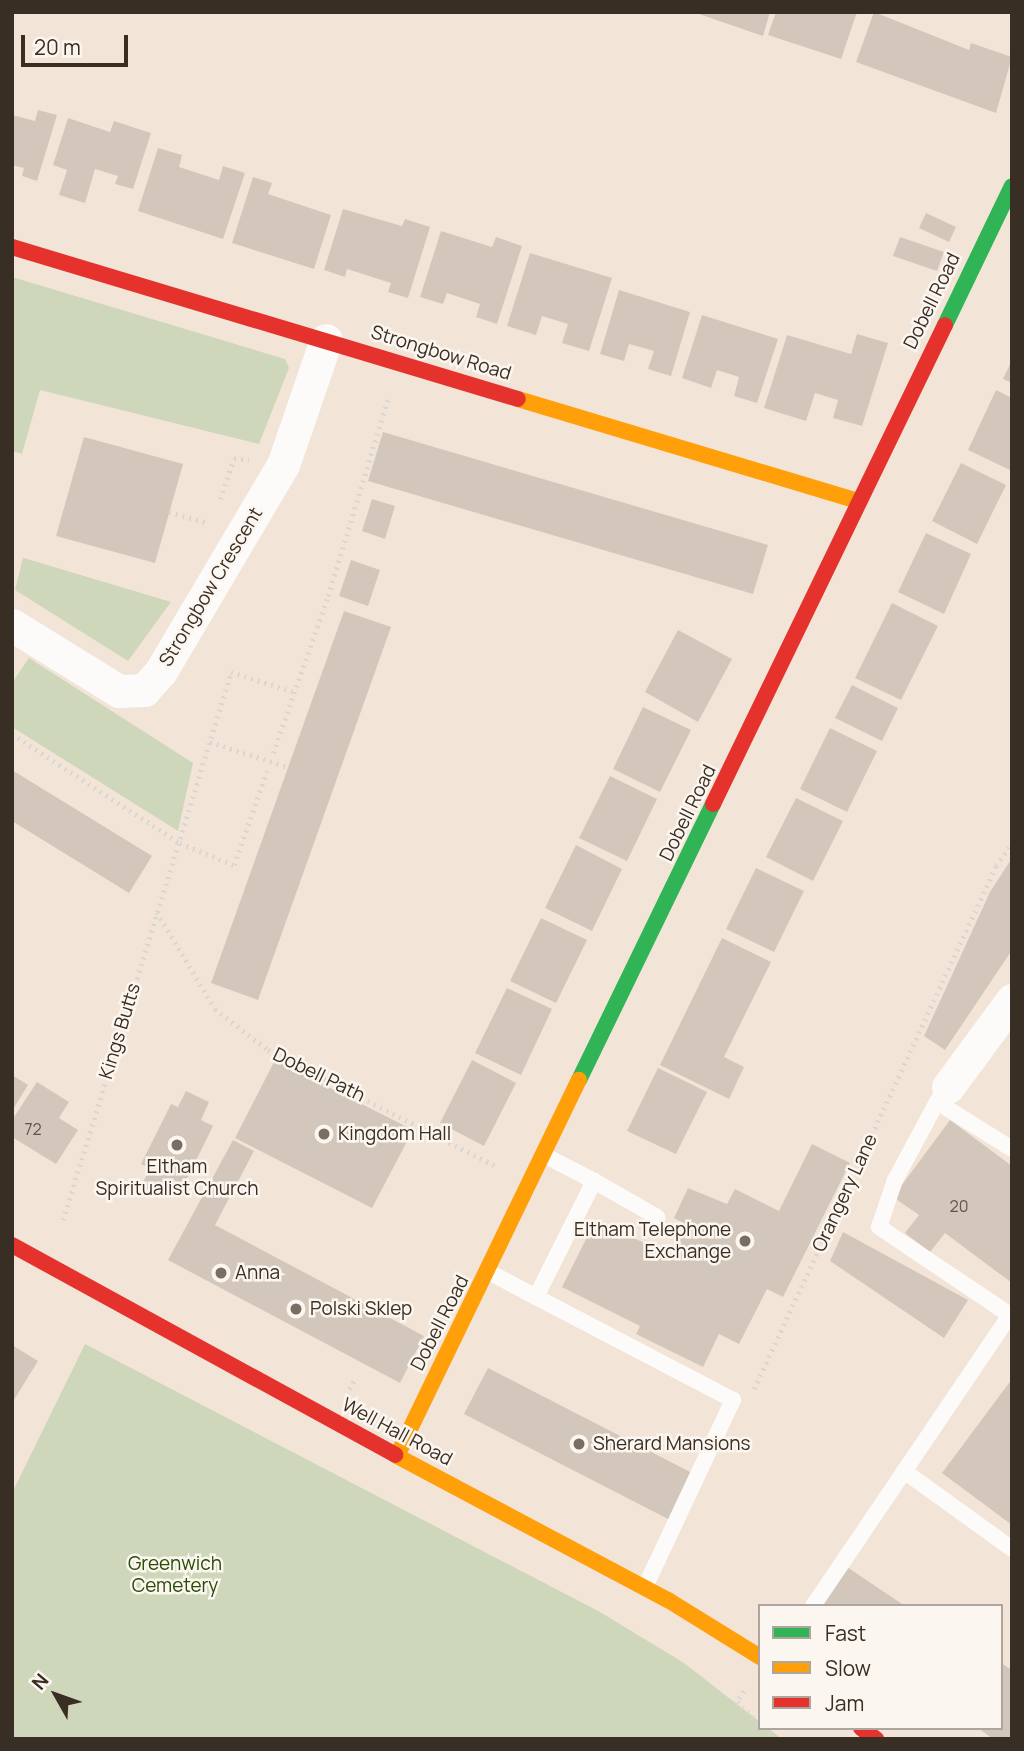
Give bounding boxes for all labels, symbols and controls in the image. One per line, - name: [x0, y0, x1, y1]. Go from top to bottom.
- scale bar: [24, 21, 131, 65]
- text: 20 m: [34, 33, 81, 61]
- street label: Dobell Road: [899, 249, 965, 353]
- street label: Strongbow Road: [368, 321, 514, 385]
- street label: Strongbow Crescent: [154, 503, 268, 671]
- street label: Dobell Road: [655, 761, 721, 865]
- street label: Kings Butts: [95, 980, 145, 1082]
- street label: Dobell Path: [269, 1043, 369, 1107]
- house number: 72: [24, 1119, 42, 1139]
- place label: Kingdom Hall: [338, 1123, 451, 1145]
- marker: Kingdom Hall: [316, 1126, 332, 1142]
- street label: Orangery Lane: [808, 1130, 882, 1256]
- marker: Eltham Spiritualist Church: [169, 1137, 185, 1153]
- place label: Eltham Spiritualist Church: [95, 1156, 259, 1200]
- house number: 20: [950, 1196, 968, 1216]
- place label: Eltham Telephone Exchange: [574, 1219, 731, 1263]
- marker: Eltham Telephone Exchange: [737, 1233, 753, 1249]
- place label: Anna: [235, 1262, 280, 1284]
- marker: Anna: [213, 1265, 229, 1281]
- street label: Dobell Road: [406, 1271, 474, 1375]
- place label: Polski Sklep: [310, 1298, 412, 1320]
- marker: Polski Sklep: [288, 1301, 304, 1317]
- street label: Well Hall Road: [338, 1393, 456, 1471]
- place label: Sherard Mansions: [593, 1433, 751, 1455]
- marker: Sherard Mansions: [571, 1436, 587, 1452]
- park label: Greenwich Cemetery: [128, 1553, 222, 1597]
- legend: [758, 1604, 1003, 1730]
- text: Fast: [825, 1619, 866, 1647]
- text: Slow: [825, 1654, 871, 1682]
- north arrow: [21, 1660, 91, 1730]
- text: N: [26, 1668, 54, 1695]
- text: Jam: [825, 1689, 864, 1717]

